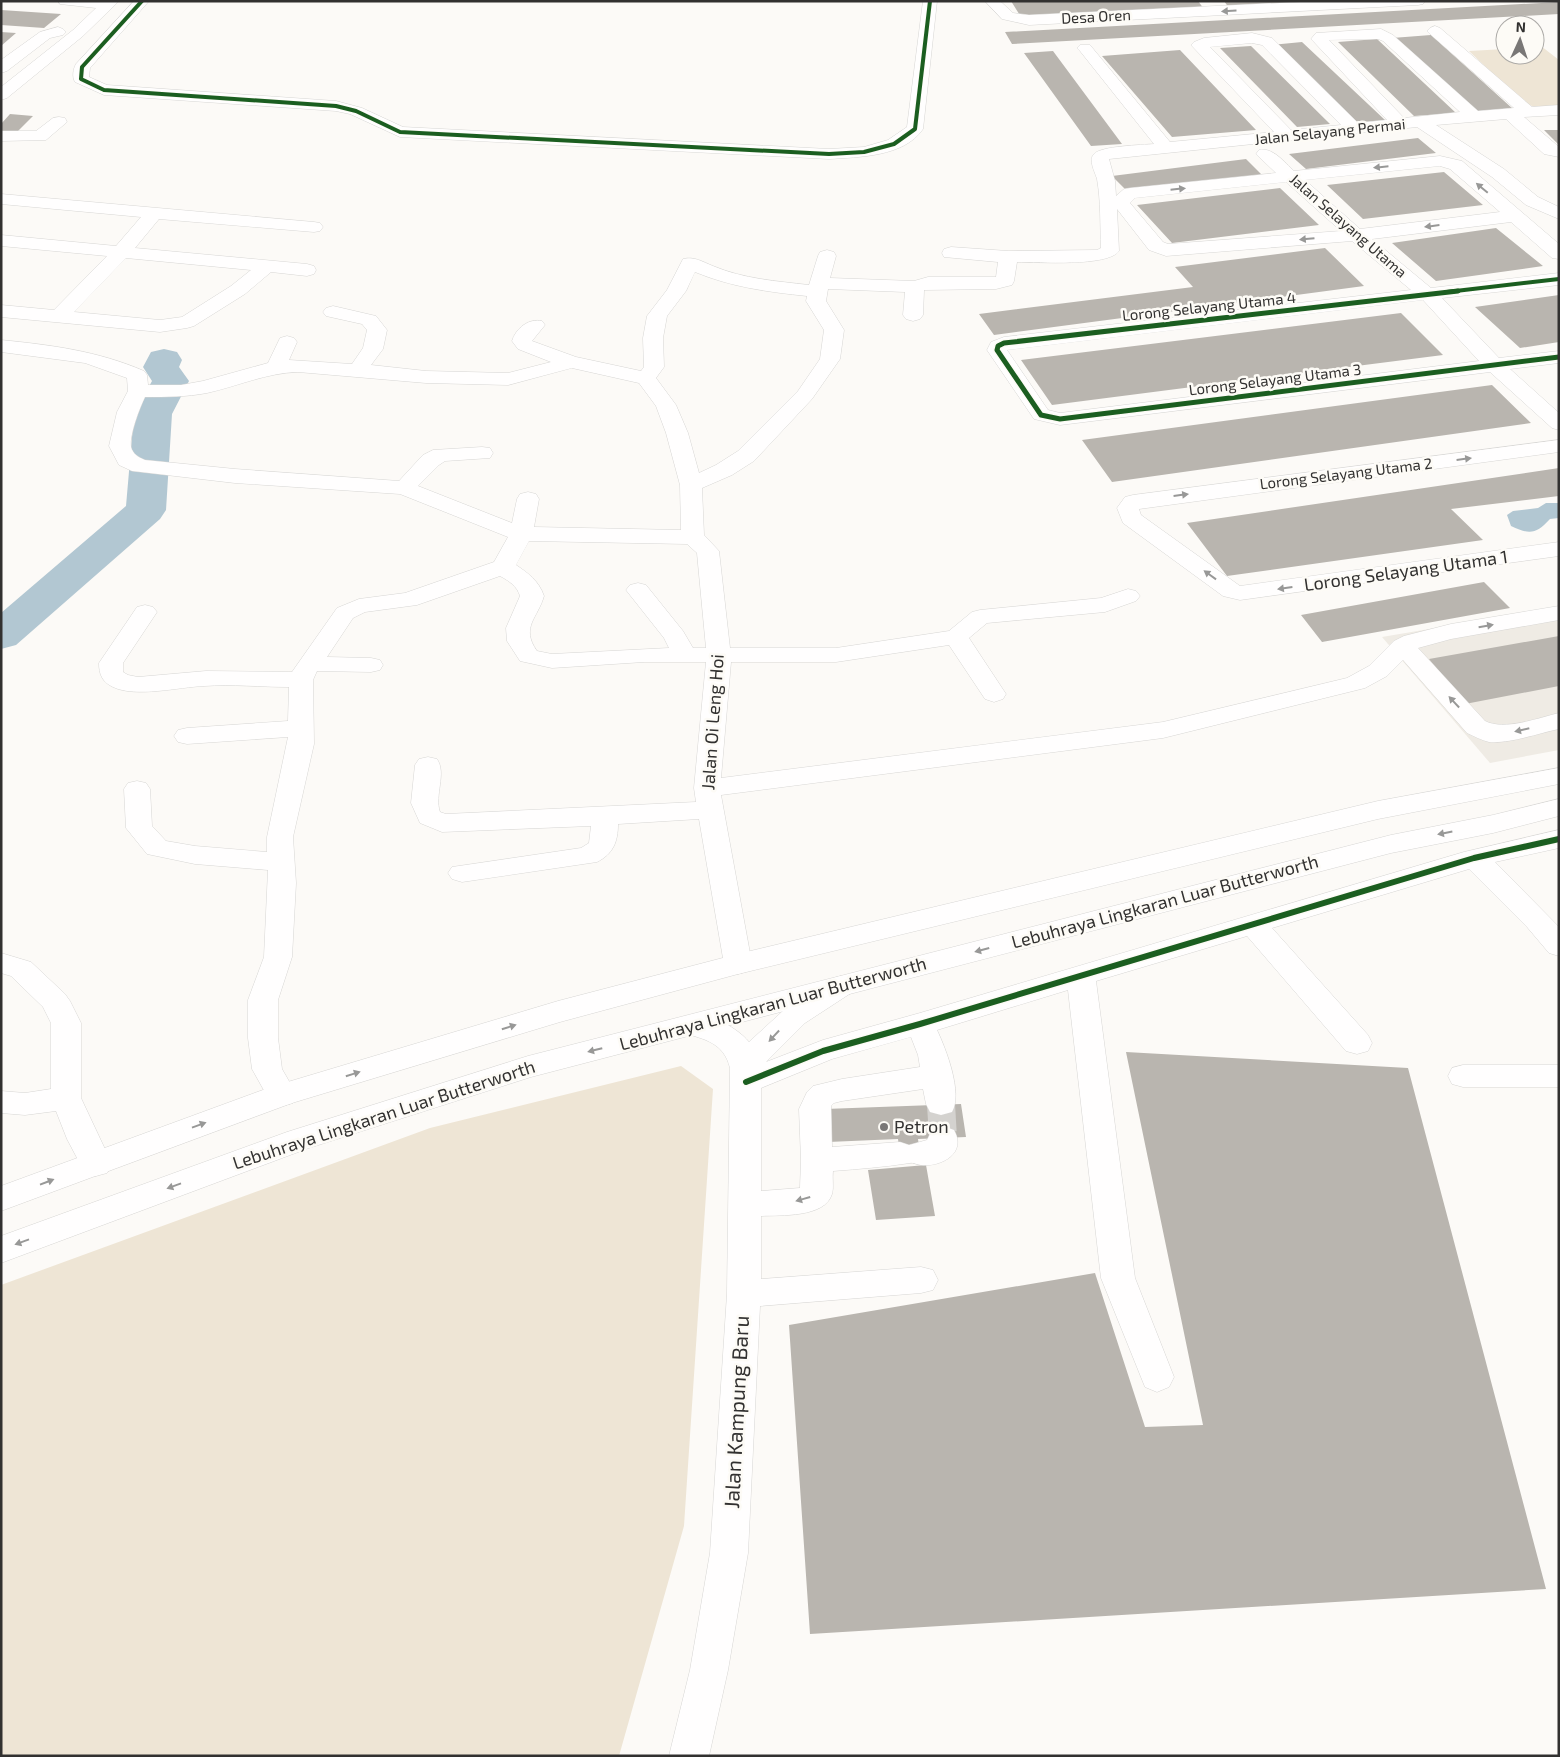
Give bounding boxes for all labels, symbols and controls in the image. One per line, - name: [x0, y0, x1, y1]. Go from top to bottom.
- street label: Desa Oren: [1061, 5, 1131, 27]
- one-way arrow: [1221, 7, 1237, 15]
- north arrow: [1495, 15, 1545, 65]
- text: N: [1515, 18, 1526, 35]
- street label: Jalan Selayang Permai: [1254, 114, 1406, 148]
- one-way arrow: [1372, 163, 1388, 171]
- street label: Jalan Selayang Utama: [1286, 170, 1411, 281]
- one-way arrow: [1477, 182, 1489, 194]
- one-way arrow: [1171, 184, 1187, 192]
- one-way arrow: [1424, 222, 1440, 230]
- one-way arrow: [1299, 235, 1315, 243]
- street label: Lorong Selayang Utama 4: [1121, 288, 1297, 324]
- street label: Lorong Selayang Utama 3: [1188, 359, 1362, 399]
- street label: Lorong Selayang Utama 2: [1259, 453, 1433, 493]
- one-way arrow: [1456, 455, 1472, 463]
- one-way arrow: [1173, 491, 1189, 499]
- street label: Lorong Selayang Utama 1: [1303, 545, 1509, 595]
- one-way arrow: [1203, 570, 1217, 580]
- one-way arrow: [1277, 584, 1293, 592]
- one-way arrow: [1478, 622, 1494, 630]
- street label: Jalan Oi Leng Hoi: [696, 653, 728, 791]
- one-way arrow: [1448, 697, 1460, 709]
- one-way arrow: [1513, 726, 1529, 734]
- one-way arrow: [1437, 829, 1452, 837]
- street label: Lebuhraya Lingkaran Luar Butterworth: [1009, 849, 1321, 953]
- one-way arrow: [974, 946, 989, 954]
- street label: Lebuhraya Lingkaran Luar Butterworth: [617, 951, 929, 1055]
- one-way arrow: [501, 1022, 516, 1030]
- one-way arrow: [768, 1029, 780, 1041]
- one-way arrow: [587, 1046, 602, 1054]
- street label: Lebuhraya Lingkaran Luar Butterworth: [230, 1055, 538, 1173]
- one-way arrow: [346, 1069, 361, 1077]
- place label: Petron: [894, 1115, 949, 1137]
- one-way arrow: [192, 1121, 206, 1129]
- marker: Petron: [878, 1121, 890, 1133]
- one-way arrow: [40, 1178, 55, 1186]
- one-way arrow: [166, 1182, 181, 1190]
- one-way arrow: [795, 1196, 810, 1204]
- one-way arrow: [14, 1239, 29, 1246]
- street label: Jalan Kampung Baru: [718, 1315, 753, 1509]

